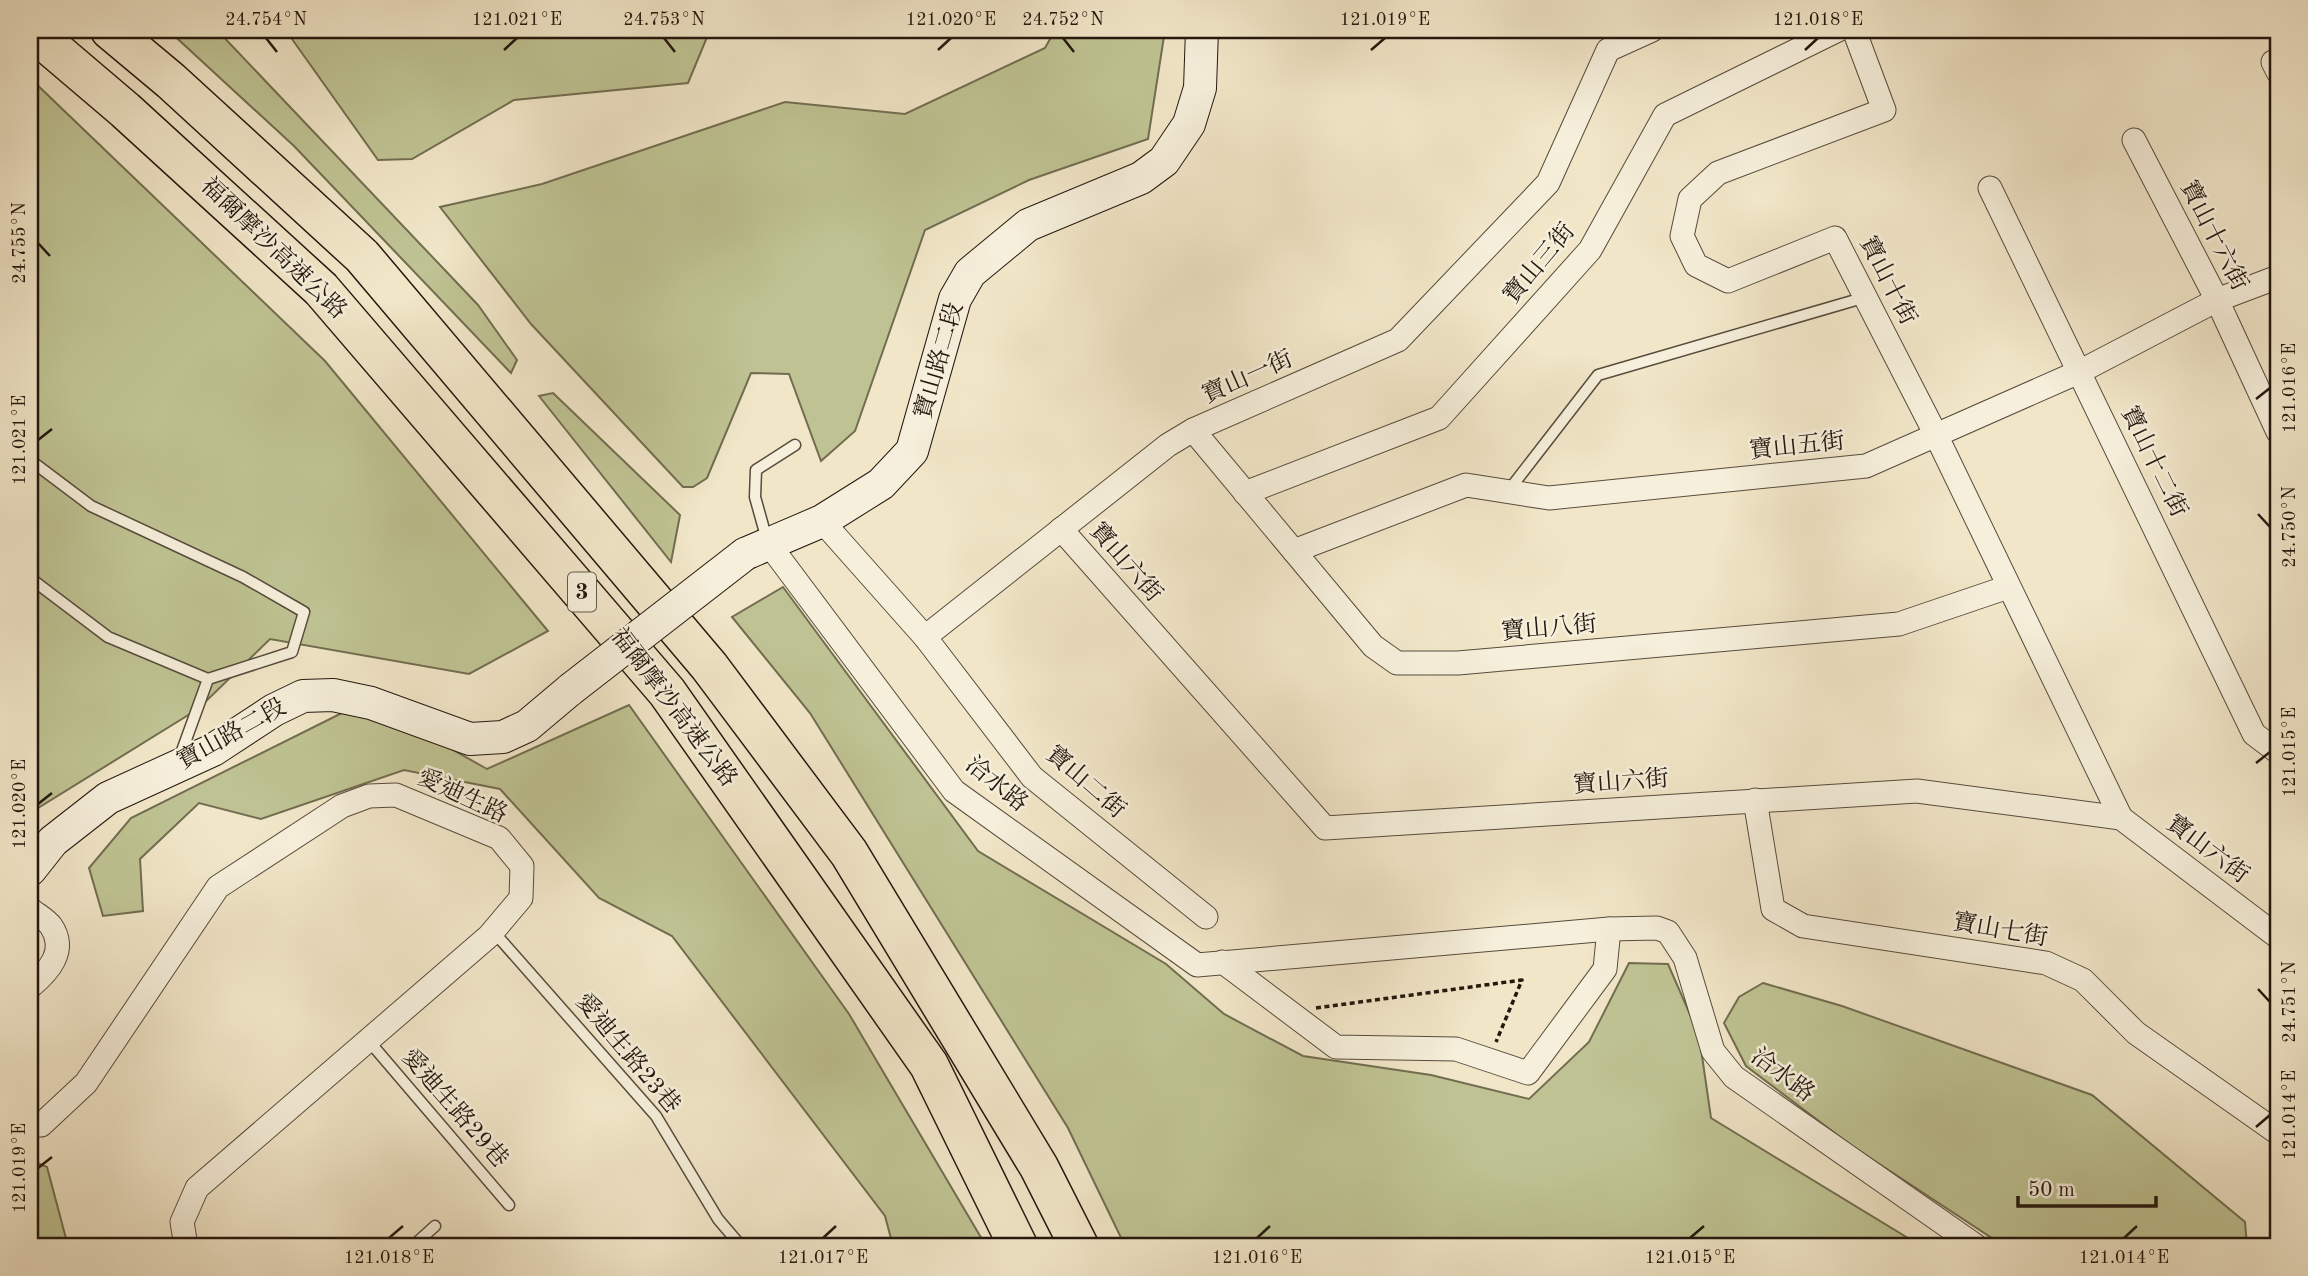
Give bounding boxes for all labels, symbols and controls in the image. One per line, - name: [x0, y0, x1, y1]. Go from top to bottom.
- text: 24.754°N: [225, 11, 307, 29]
- text: 121.021°E: [472, 11, 562, 29]
- text: 24.753°N: [623, 11, 705, 29]
- text: 121.020°E: [906, 11, 996, 29]
- text: 24.752°N: [1022, 11, 1104, 29]
- text: 121.019°E: [1340, 11, 1430, 29]
- text: 121.018°E: [1773, 11, 1863, 29]
- street label: 福爾摩沙高速公路: [196, 172, 352, 324]
- street label: 寶山十六街: [2175, 176, 2254, 295]
- text: 24.755°N: [11, 202, 29, 284]
- street label: 寶山三街: [1498, 218, 1580, 308]
- street label: 寶山十街: [1855, 231, 1922, 329]
- street label: 寶山路二段: [909, 299, 968, 422]
- text: 121.016°E: [2281, 343, 2299, 433]
- street label: 寶山一街: [1198, 345, 1297, 408]
- text: 121.021°E: [11, 395, 29, 485]
- street label: 寶山十二街: [2116, 401, 2193, 521]
- street label: 寶山五街: [1748, 427, 1846, 464]
- text: 24.750°N: [2281, 486, 2299, 568]
- street label: 寶山六街: [1084, 517, 1168, 607]
- road number: 3: [568, 572, 596, 612]
- street label: 寶山八街: [1500, 610, 1598, 645]
- street label: 福爾摩沙高速公路: [606, 622, 743, 792]
- street label: 寶山路二段: [172, 693, 290, 775]
- text: 121.015°E: [2281, 707, 2299, 797]
- street label: 寶山二街: [1041, 740, 1131, 824]
- street label: 洽水路: [960, 751, 1033, 817]
- text: 121.020°E: [11, 759, 29, 849]
- street label: 愛迪生路: [413, 763, 512, 828]
- street label: 寶山六街: [1572, 765, 1670, 798]
- street label: 寶山六街: [2161, 809, 2254, 888]
- street label: 寶山七街: [1951, 908, 2050, 951]
- text: 24.751°N: [2281, 961, 2299, 1043]
- street label: 愛迪生路23巷: [570, 988, 686, 1118]
- street label: 洽水路: [1746, 1042, 1820, 1107]
- street label: 愛迪生路29巷: [396, 1043, 514, 1173]
- text: 121.014°E: [2281, 1070, 2299, 1160]
- text: 121.019°E: [11, 1123, 29, 1213]
- scale bar: [2018, 1164, 2156, 1208]
- text: 50 m: [2028, 1180, 2075, 1201]
- text: 121.018°E: [344, 1249, 434, 1267]
- text: 121.017°E: [778, 1249, 868, 1267]
- text: 121.016°E: [1212, 1249, 1302, 1267]
- text: 121.015°E: [1645, 1249, 1735, 1267]
- text: 121.014°E: [2079, 1249, 2169, 1267]

